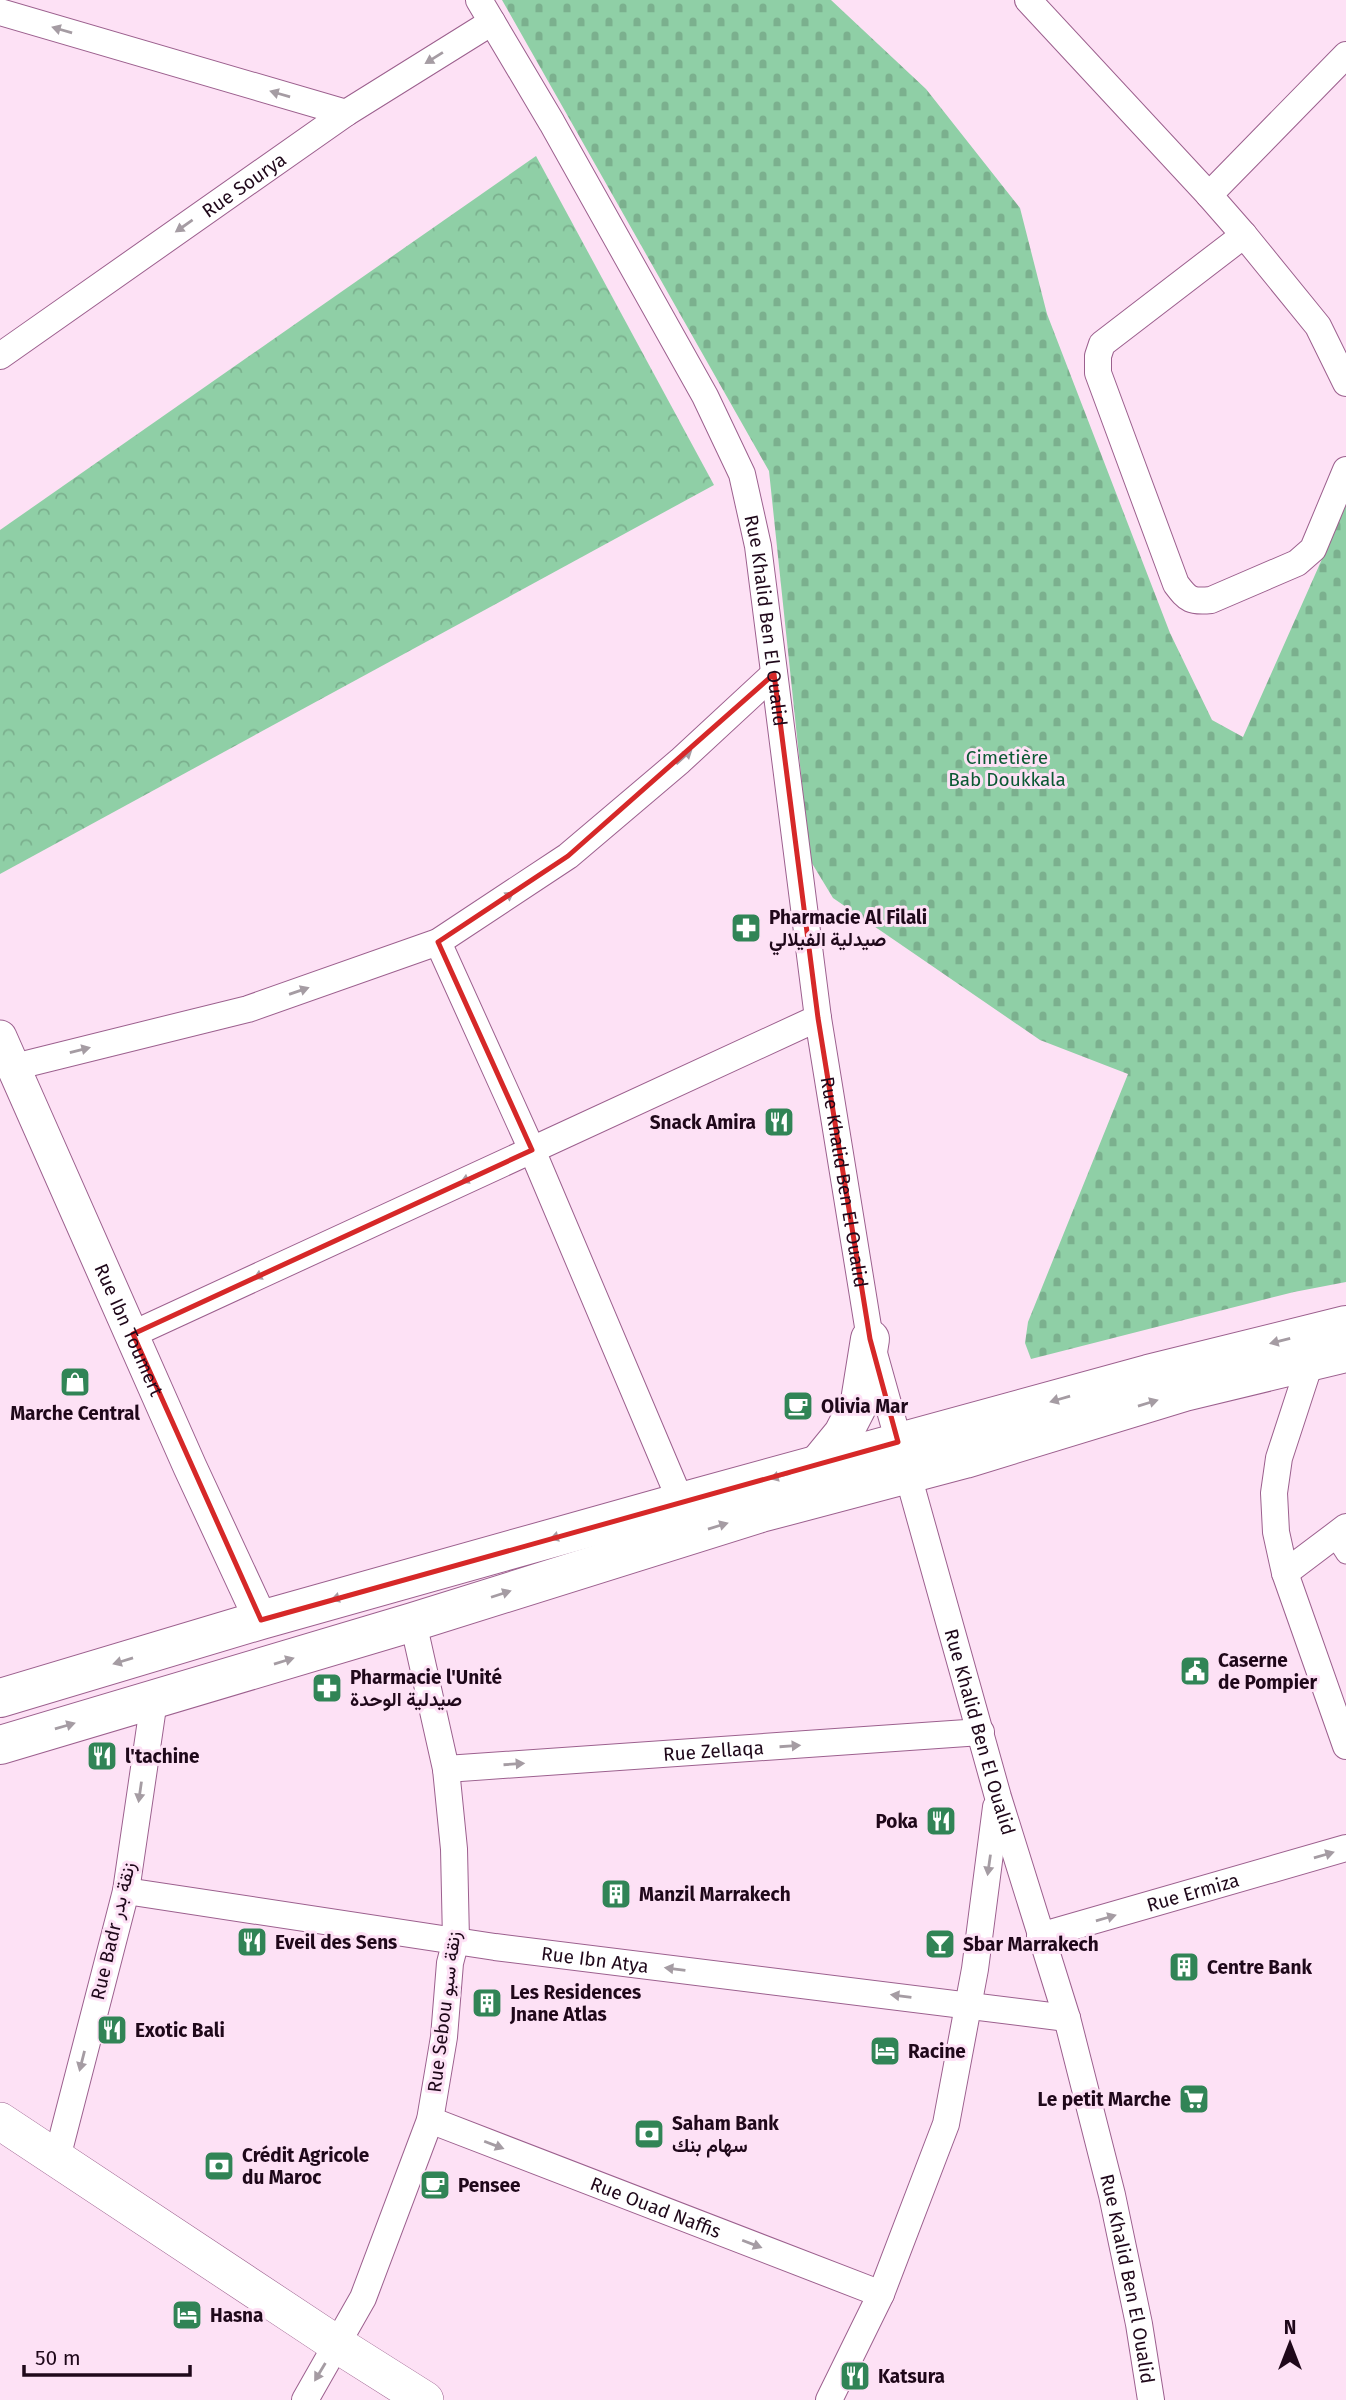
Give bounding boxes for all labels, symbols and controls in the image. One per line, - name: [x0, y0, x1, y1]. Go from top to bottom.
- one-way arrow: [51, 24, 72, 34]
- one-way arrow: [424, 51, 443, 64]
- one-way arrow: [269, 88, 290, 98]
- street label: Rue Sourya: [197, 147, 290, 222]
- one-way arrow: [175, 219, 193, 233]
- street label: Rue Khalid Ben El Oualid: [740, 513, 792, 728]
- park label: Cimetière Bab Doukkala: [948, 746, 1066, 791]
- one-way arrow: [675, 749, 693, 765]
- one-way arrow: [495, 891, 515, 904]
- place label: Pharmacie Al Filali صيدلية الفيلالي: [769, 906, 927, 956]
- pharmacy icon: Pharmacie Al Filali صيدلية الفيلالي: [729, 911, 763, 945]
- one-way arrow: [289, 985, 310, 996]
- one-way arrow: [69, 1044, 91, 1055]
- street label: Rue Khalid Ben El Oualid: [816, 1075, 873, 1289]
- restaurant icon: Snack Amira: [762, 1105, 796, 1139]
- place label: Snack Amira: [650, 1111, 756, 1134]
- one-way arrow: [460, 1173, 480, 1184]
- street label: Rue Ibn Toumert: [90, 1260, 169, 1400]
- one-way arrow: [253, 1268, 273, 1280]
- one-way arrow: [1268, 1336, 1290, 1347]
- shop icon: Marche Central: [58, 1365, 92, 1399]
- cafe icon: Olivia Mar: [781, 1389, 815, 1423]
- one-way arrow: [1048, 1394, 1070, 1405]
- place label: Olivia Mar: [821, 1395, 908, 1418]
- one-way arrow: [1137, 1398, 1158, 1408]
- place label: Marche Central: [10, 1402, 140, 1425]
- one-way arrow: [769, 1471, 791, 1482]
- one-way arrow: [708, 1520, 729, 1530]
- one-way arrow: [549, 1531, 571, 1542]
- one-way arrow: [491, 1589, 512, 1599]
- one-way arrow: [330, 1593, 351, 1603]
- street label: Rue Khalid Ben El Oualid: [940, 1626, 1021, 1838]
- place label: Caserne de Pompier: [1218, 1649, 1318, 1694]
- public building icon: Caserne de Pompier: [1178, 1654, 1212, 1688]
- one-way arrow: [273, 1656, 294, 1666]
- one-way arrow: [112, 1657, 133, 1667]
- place label: Pharmacie l'Unité صيدلية الوحدة: [350, 1666, 502, 1712]
- pharmacy icon: Pharmacie l'Unité صيدلية الوحدة: [310, 1671, 344, 1705]
- one-way arrow: [55, 1720, 76, 1730]
- street label: Rue Zellaqa: [662, 1736, 765, 1765]
- restaurant icon: l'tachine: [85, 1739, 119, 1773]
- one-way arrow: [780, 1740, 802, 1751]
- place label: l'tachine: [125, 1745, 199, 1768]
- one-way arrow: [504, 1758, 526, 1769]
- one-way arrow: [134, 1781, 145, 1803]
- restaurant icon: Poka: [924, 1804, 958, 1838]
- place label: Poka: [875, 1810, 918, 1833]
- one-way arrow: [1314, 1849, 1335, 1859]
- one-way arrow: [983, 1854, 994, 1876]
- street label: Rue Badr زنقة بدر: [86, 1860, 140, 2002]
- street label: Rue Ermiza: [1144, 1868, 1242, 1916]
- building icon: Manzil Marrakech: [599, 1877, 633, 1911]
- place label: Manzil Marrakech: [639, 1883, 791, 1906]
- one-way arrow: [1095, 1912, 1116, 1922]
- restaurant icon: Eveil des Sens: [235, 1925, 269, 1959]
- bar icon: Sbar Marrakech: [923, 1927, 957, 1961]
- street label: Rue Sebou زنقة سبو: [423, 1930, 465, 2094]
- place label: Eveil des Sens: [275, 1931, 397, 1954]
- place label: Sbar Marrakech: [963, 1933, 1099, 1956]
- street label: Rue Ibn Atya: [540, 1941, 650, 1977]
- building icon: Centre Bank: [1167, 1950, 1201, 1984]
- place label: Centre Bank: [1207, 1956, 1312, 1979]
- one-way arrow: [664, 1963, 686, 1974]
- place label: Les Residences Jnane Atlas: [509, 1981, 641, 2026]
- building icon: Les Residences Jnane Atlas: [470, 1986, 504, 2020]
- one-way arrow: [890, 1990, 912, 2001]
- restaurant icon: Exotic Bali: [95, 2013, 129, 2047]
- place label: Exotic Bali: [135, 2019, 225, 2042]
- hotel icon: Racine: [868, 2034, 902, 2068]
- place label: Racine: [908, 2040, 966, 2063]
- one-way arrow: [76, 2051, 87, 2073]
- supermarket icon: Le petit Marche: [1177, 2082, 1211, 2116]
- place label: Le petit Marche: [1037, 2088, 1171, 2111]
- place label: Saham Bank سهام بنك: [672, 2112, 779, 2158]
- bank icon: Saham Bank سهام بنك: [632, 2117, 666, 2151]
- one-way arrow: [484, 2139, 505, 2150]
- place label: Crédit Agricole du Maroc: [242, 2144, 369, 2189]
- bank icon: Crédit Agricole du Maroc: [202, 2149, 236, 2183]
- cafe icon: Pensee: [418, 2168, 452, 2202]
- street label: Rue Ouad Naffis: [587, 2171, 725, 2243]
- street label: Rue Khalid Ben El Oualid: [1096, 2171, 1160, 2385]
- place label: Pensee: [458, 2174, 520, 2197]
- one-way arrow: [741, 2239, 762, 2250]
- hotel icon: Hasna: [170, 2298, 204, 2332]
- place label: Hasna: [210, 2304, 263, 2327]
- north arrow: [1255, 2309, 1325, 2379]
- text: N: [1284, 2316, 1296, 2339]
- scale bar: [24, 2334, 191, 2378]
- text: 50 m: [35, 2345, 81, 2371]
- restaurant icon: Katsura: [838, 2359, 872, 2393]
- one-way arrow: [314, 2362, 326, 2381]
- place label: Katsura: [878, 2365, 945, 2388]

